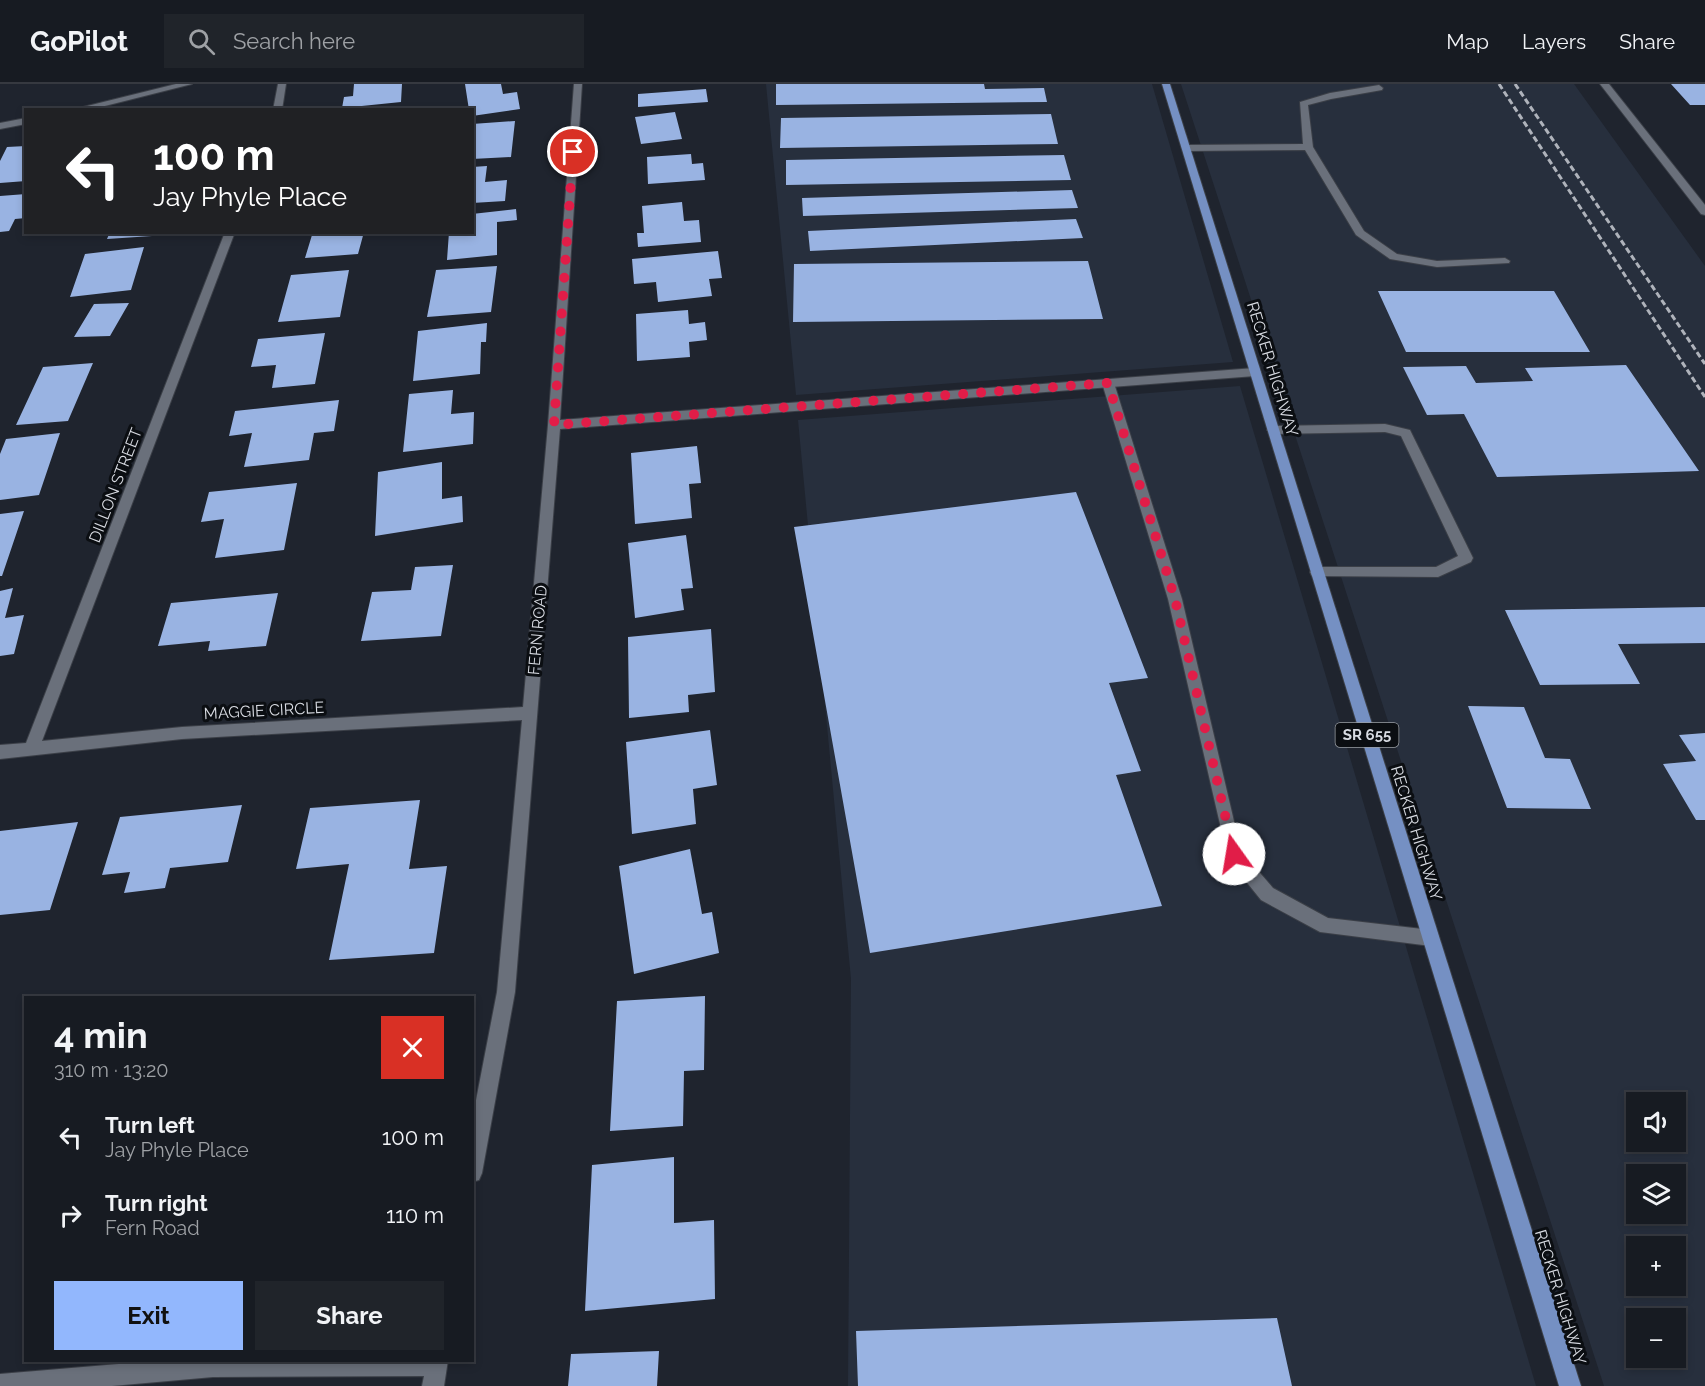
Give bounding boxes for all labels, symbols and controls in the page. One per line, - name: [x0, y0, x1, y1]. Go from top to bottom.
- search box: [164, 14, 584, 68]
- text: GoPilot: [30, 25, 128, 58]
- icon: search: [185, 25, 218, 58]
- text: Search here: [233, 28, 355, 54]
- text: Map: [1446, 29, 1489, 54]
- text: Layers: [1522, 29, 1586, 54]
- text: Share: [1619, 29, 1675, 54]
- pin: [547, 126, 598, 177]
- text: 100 m: [153, 131, 275, 180]
- icon: left: [54, 132, 132, 210]
- icon: arrive: [556, 135, 589, 168]
- text: Jay Phyle Place: [153, 181, 347, 212]
- street label: RECKER HIGHWAY: [1243, 299, 1302, 440]
- street label: DILLON STREET: [85, 425, 146, 545]
- street label: FERN ROAD: [524, 584, 551, 676]
- street label: MAGGIE CIRCLE: [203, 698, 325, 723]
- road number: SR 655: [1336, 723, 1398, 747]
- street label: RECKER HIGHWAY: [1387, 763, 1446, 904]
- position arrow: [1202, 822, 1266, 886]
- text: 4 min: [54, 1014, 148, 1056]
- button: close: [381, 1016, 444, 1079]
- text: 310 m · 13:20: [54, 1058, 169, 1082]
- map controls: [1626, 1092, 1686, 1368]
- button: sound: [1626, 1092, 1686, 1152]
- text: Turn left: [105, 1112, 195, 1138]
- icon: left: [54, 1121, 87, 1154]
- text: 100 m: [382, 1124, 444, 1150]
- text: Jay Phyle Place: [105, 1138, 249, 1162]
- button: layers: [1626, 1164, 1686, 1224]
- text: Turn right: [105, 1190, 208, 1216]
- icon: right: [54, 1199, 87, 1232]
- text: 110 m: [386, 1202, 444, 1228]
- text: Fern Road: [105, 1216, 200, 1240]
- street label: RECKER HIGHWAY: [1531, 1227, 1590, 1368]
- button: +: [1626, 1236, 1686, 1296]
- button: Exit: [54, 1281, 243, 1350]
- button: Share: [255, 1281, 444, 1350]
- button: −: [1626, 1308, 1686, 1368]

